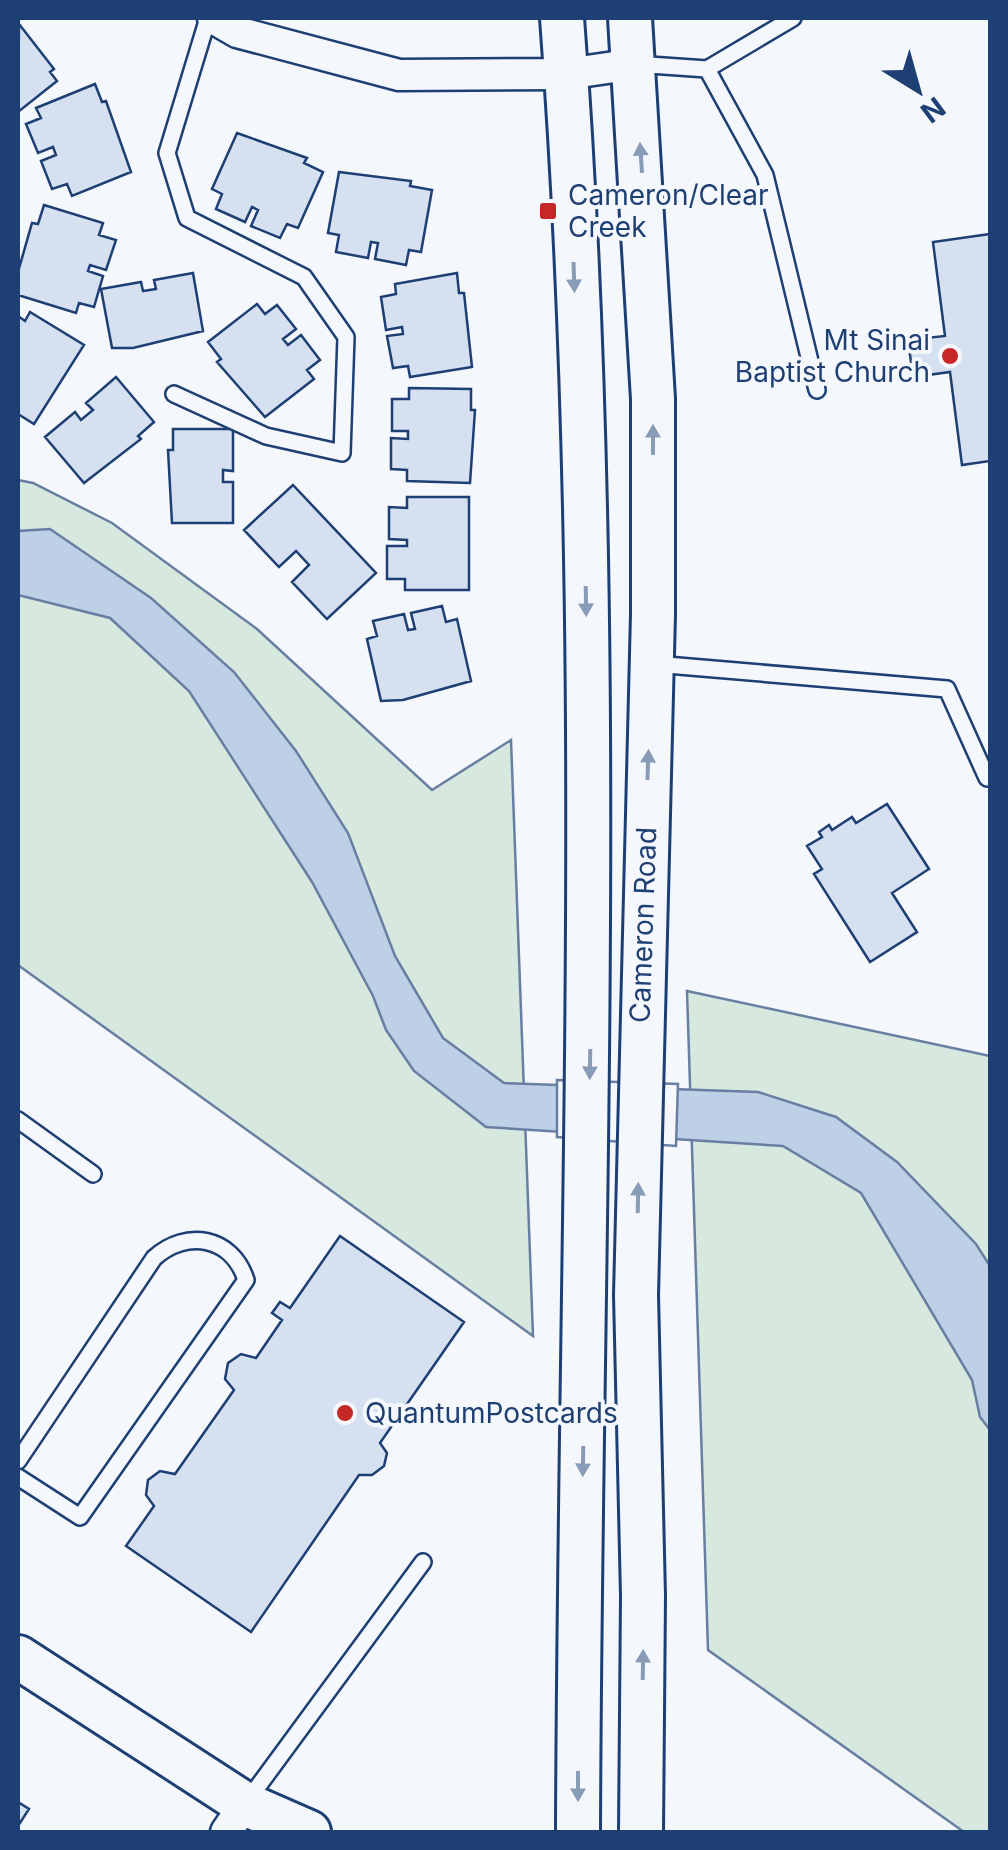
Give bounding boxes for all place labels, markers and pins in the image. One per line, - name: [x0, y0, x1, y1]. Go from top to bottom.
- place label: Cameron/Clear Creek: [568, 178, 769, 244]
- marker: Cameron/Clear Creek: [537, 200, 559, 222]
- place label: Mt Sinai Baptist Church: [735, 323, 930, 389]
- marker: Mt Sinai Baptist Church: [939, 345, 961, 367]
- place label: QuantumPostcards: [365, 1396, 618, 1430]
- marker: QuantumPostcards: [334, 1402, 356, 1424]

